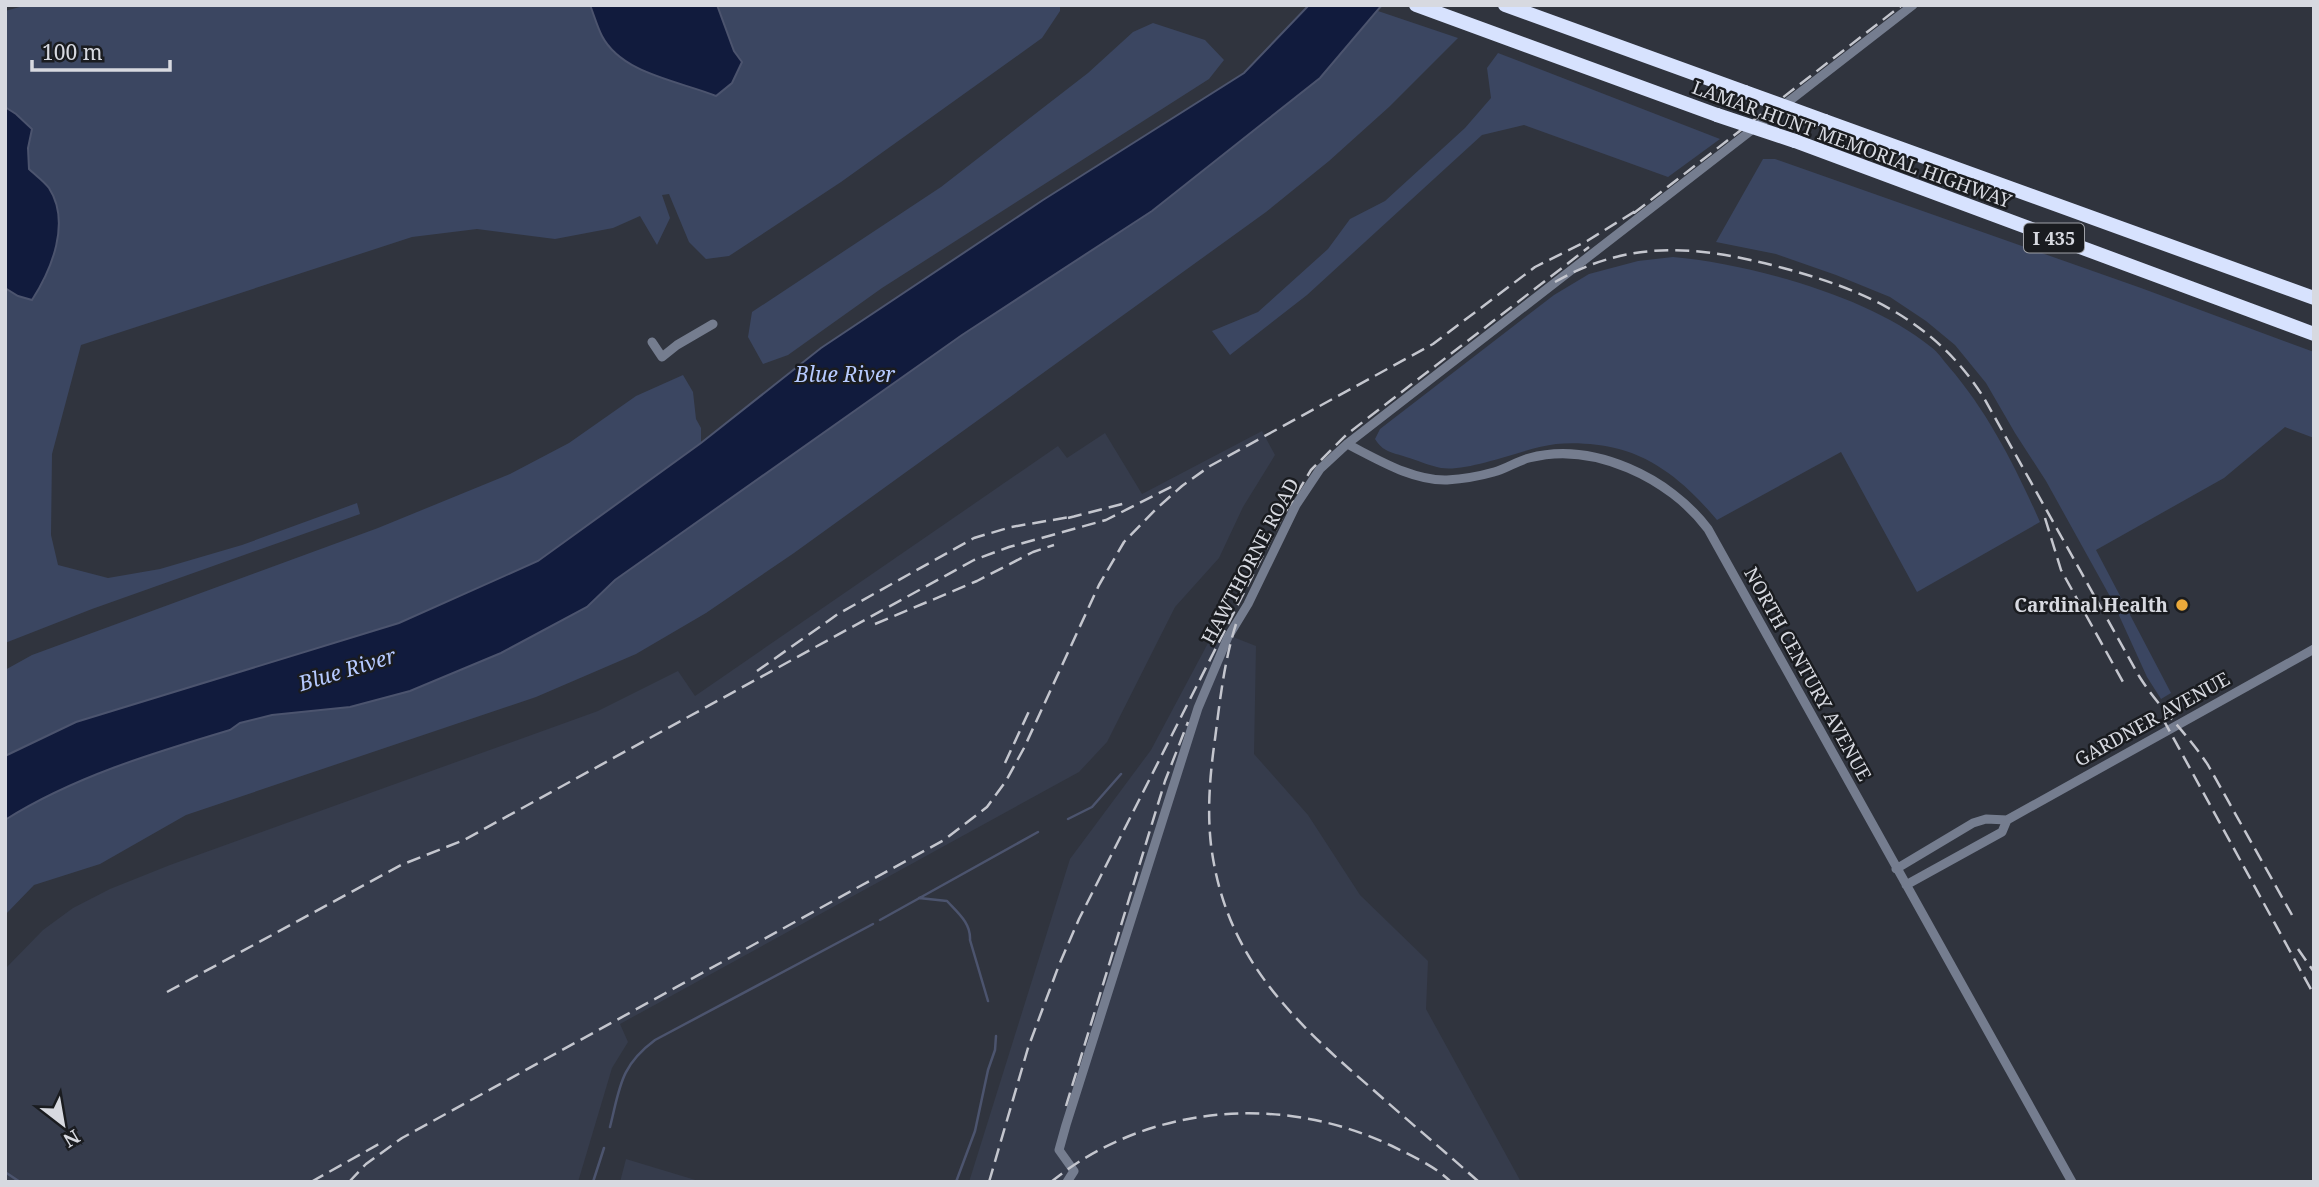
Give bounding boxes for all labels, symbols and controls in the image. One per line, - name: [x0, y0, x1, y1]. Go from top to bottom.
- scale bar: [32, 28, 170, 72]
- text: 100 m: [42, 38, 103, 66]
- street label: LAMAR HUNT MEMORIAL HIGHWAY: [1689, 74, 2015, 214]
- road number: I 435: [2024, 224, 2084, 252]
- water label: Blue River: [794, 360, 895, 388]
- street label: HAWTHORNE ROAD: [1195, 473, 1305, 649]
- street label: NORTH CENTURY AVENUE: [1738, 562, 1878, 786]
- place label: Cardinal Health: [2014, 592, 2168, 618]
- marker: Cardinal Health: [2174, 597, 2190, 613]
- water label: Blue River: [294, 641, 399, 697]
- street label: GARDNER AVENUE: [2070, 666, 2234, 772]
- north arrow: [28, 1089, 98, 1159]
- text: N: [59, 1124, 85, 1154]

